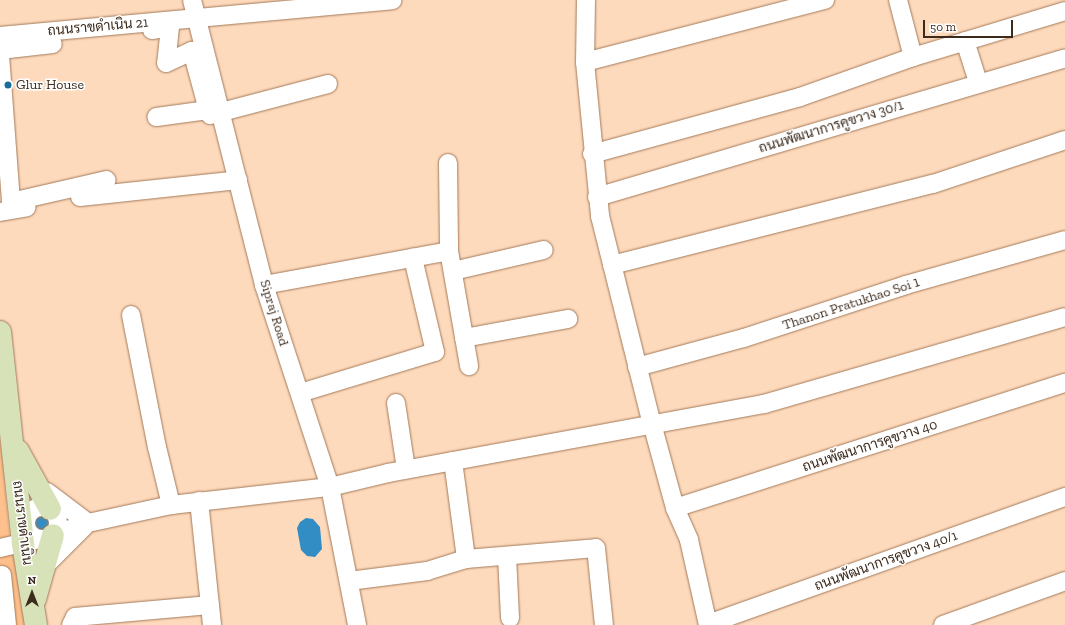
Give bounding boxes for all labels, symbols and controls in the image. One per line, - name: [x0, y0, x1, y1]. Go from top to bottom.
- scale bar: [925, 12, 1015, 38]
- street label: ถนนราขดำเนิน 21: [47, 14, 149, 40]
- text: 50 m: [930, 20, 956, 34]
- place label: Glur House: [16, 77, 84, 93]
- marker: Glur House: [3, 80, 13, 90]
- street label: ถนนพัฒนาการคูขวาง 30/1: [757, 97, 905, 157]
- street label: Thanon Pratukhao Soi 1: [781, 274, 921, 334]
- street label: Sipraj Road: [256, 278, 292, 348]
- street label: ถนนพัฒนาการคูขวาง 40: [800, 416, 940, 476]
- street label: ถนนราขดำเนิน: [8, 480, 36, 566]
- street label: ถนนพัฒนาการคูขวาง 40/1: [812, 527, 960, 595]
- north arrow: [12, 573, 52, 613]
- text: N: [28, 574, 36, 587]

